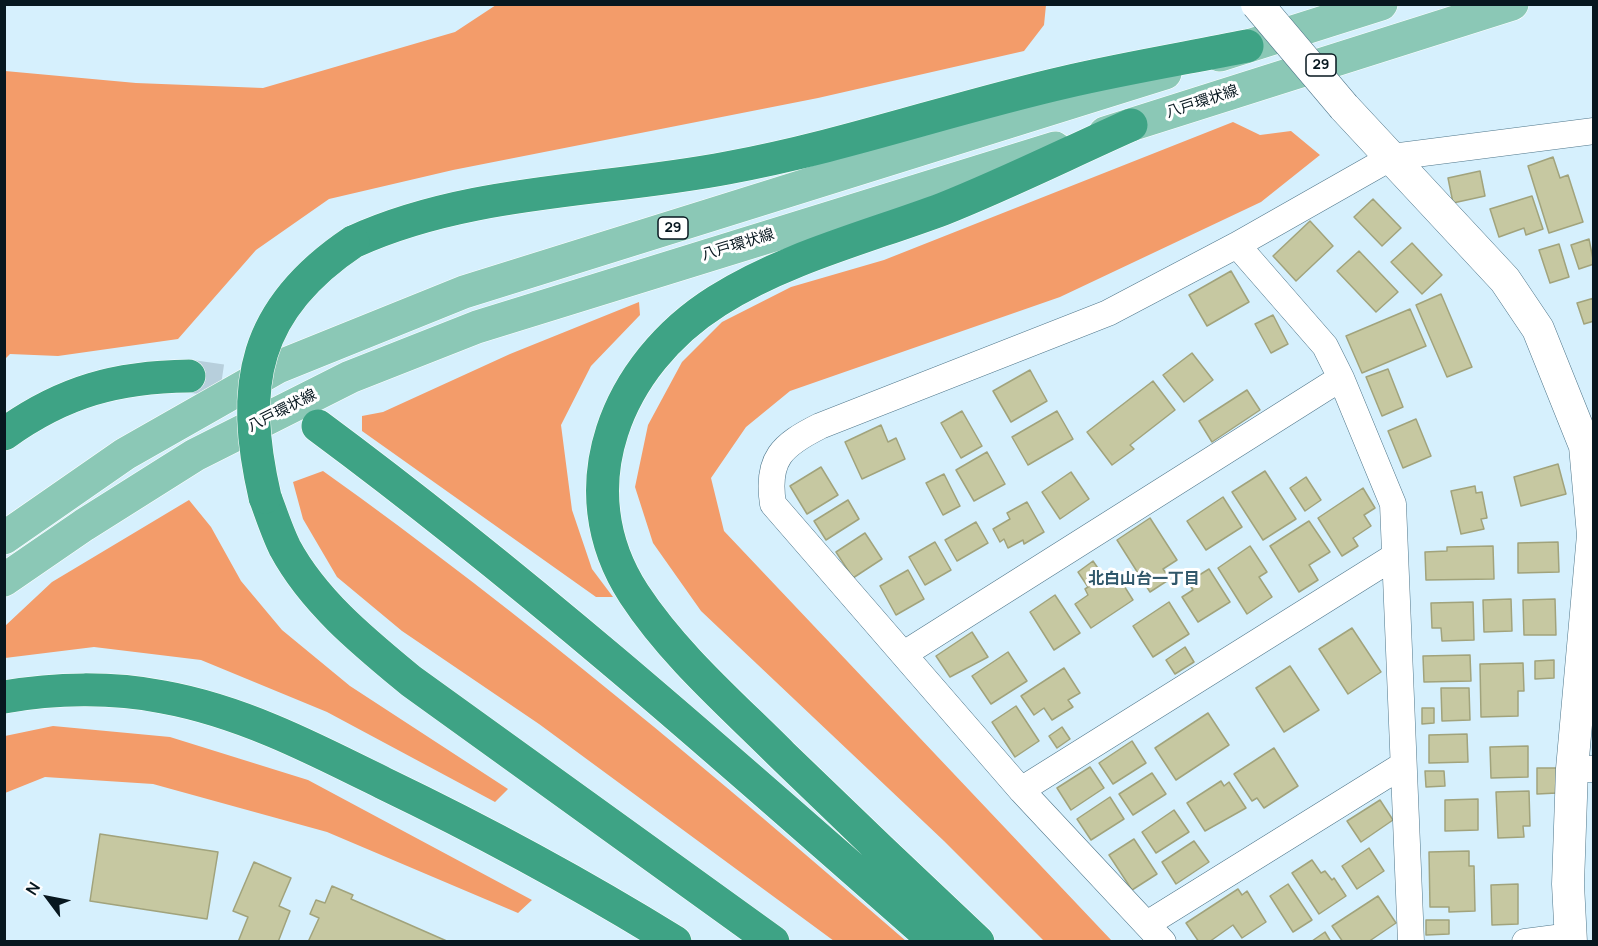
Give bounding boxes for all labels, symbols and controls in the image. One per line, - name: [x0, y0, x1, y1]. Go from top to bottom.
- road number: 29: [1306, 54, 1336, 76]
- street label: 八戸環状線: [1164, 82, 1240, 122]
- road number: 29: [658, 217, 688, 239]
- street label: 八戸環状線: [700, 225, 776, 265]
- street label: 八戸環状線: [245, 386, 319, 436]
- district label: 北白山台一丁目: [1088, 570, 1200, 590]
- north arrow: [18, 868, 78, 928]
- text: N: [20, 878, 45, 899]

